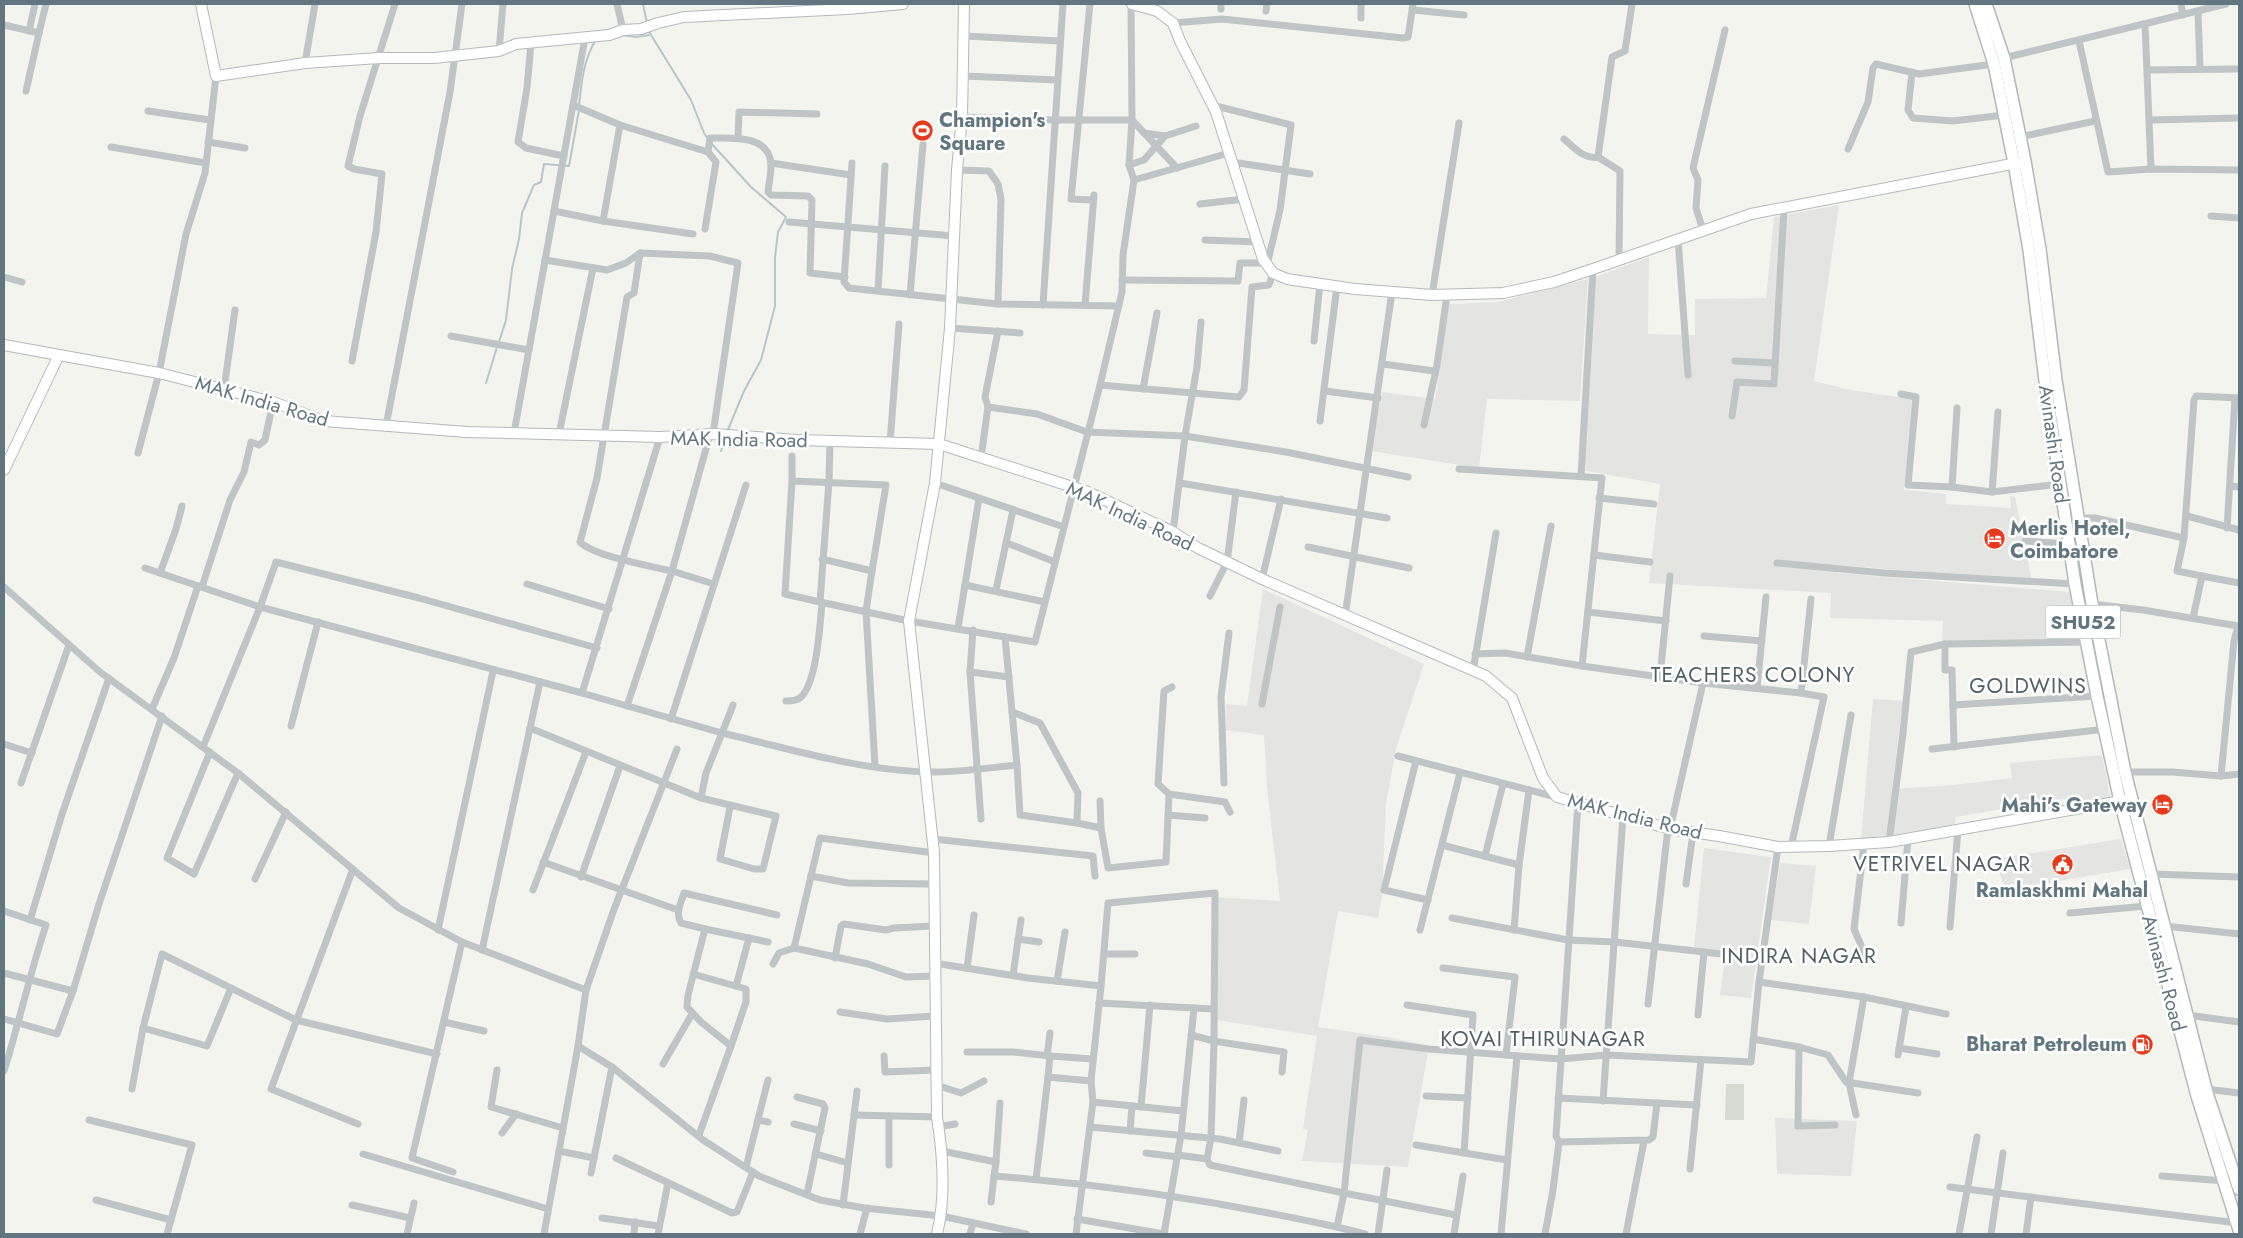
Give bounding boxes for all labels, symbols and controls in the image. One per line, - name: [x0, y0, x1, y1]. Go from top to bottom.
- place label: Champion's Square: [939, 106, 1045, 158]
- sports icon: Champion's Square: [911, 119, 935, 143]
- street label: MAK India Road: [192, 369, 332, 434]
- street label: Avinashi Road: [2031, 383, 2076, 505]
- street label: MAK India Road: [670, 424, 808, 455]
- street label: MAK India Road: [1061, 474, 1198, 559]
- place label: Merlis Hotel, Coimbatore: [2010, 514, 2131, 566]
- hotel icon: Merlis Hotel, Coimbatore: [1982, 527, 2006, 551]
- road number: SHU52: [2046, 606, 2120, 638]
- district label: TEACHERS COLONY: [1651, 660, 1855, 690]
- district label: GOLDWINS: [1969, 671, 2087, 701]
- street label: MAK India Road: [1565, 786, 1705, 847]
- place label: Mahi's Gateway: [2001, 791, 2148, 820]
- hotel icon: Mahi's Gateway: [2151, 793, 2175, 817]
- district label: VETRIVEL NAGAR: [1853, 849, 2031, 879]
- public building icon: Ramlaskhmi Mahal: [2050, 852, 2074, 876]
- place label: Ramlaskhmi Mahal: [1976, 876, 2148, 905]
- street label: Avinashi Road: [2134, 912, 2193, 1034]
- district label: INDIRA NAGAR: [1721, 941, 1877, 971]
- district label: KOVAI THIRUNAGAR: [1440, 1024, 1646, 1054]
- place label: Bharat Petroleum: [1966, 1030, 2127, 1059]
- fuel station icon: Bharat Petroleum: [2131, 1032, 2155, 1056]

